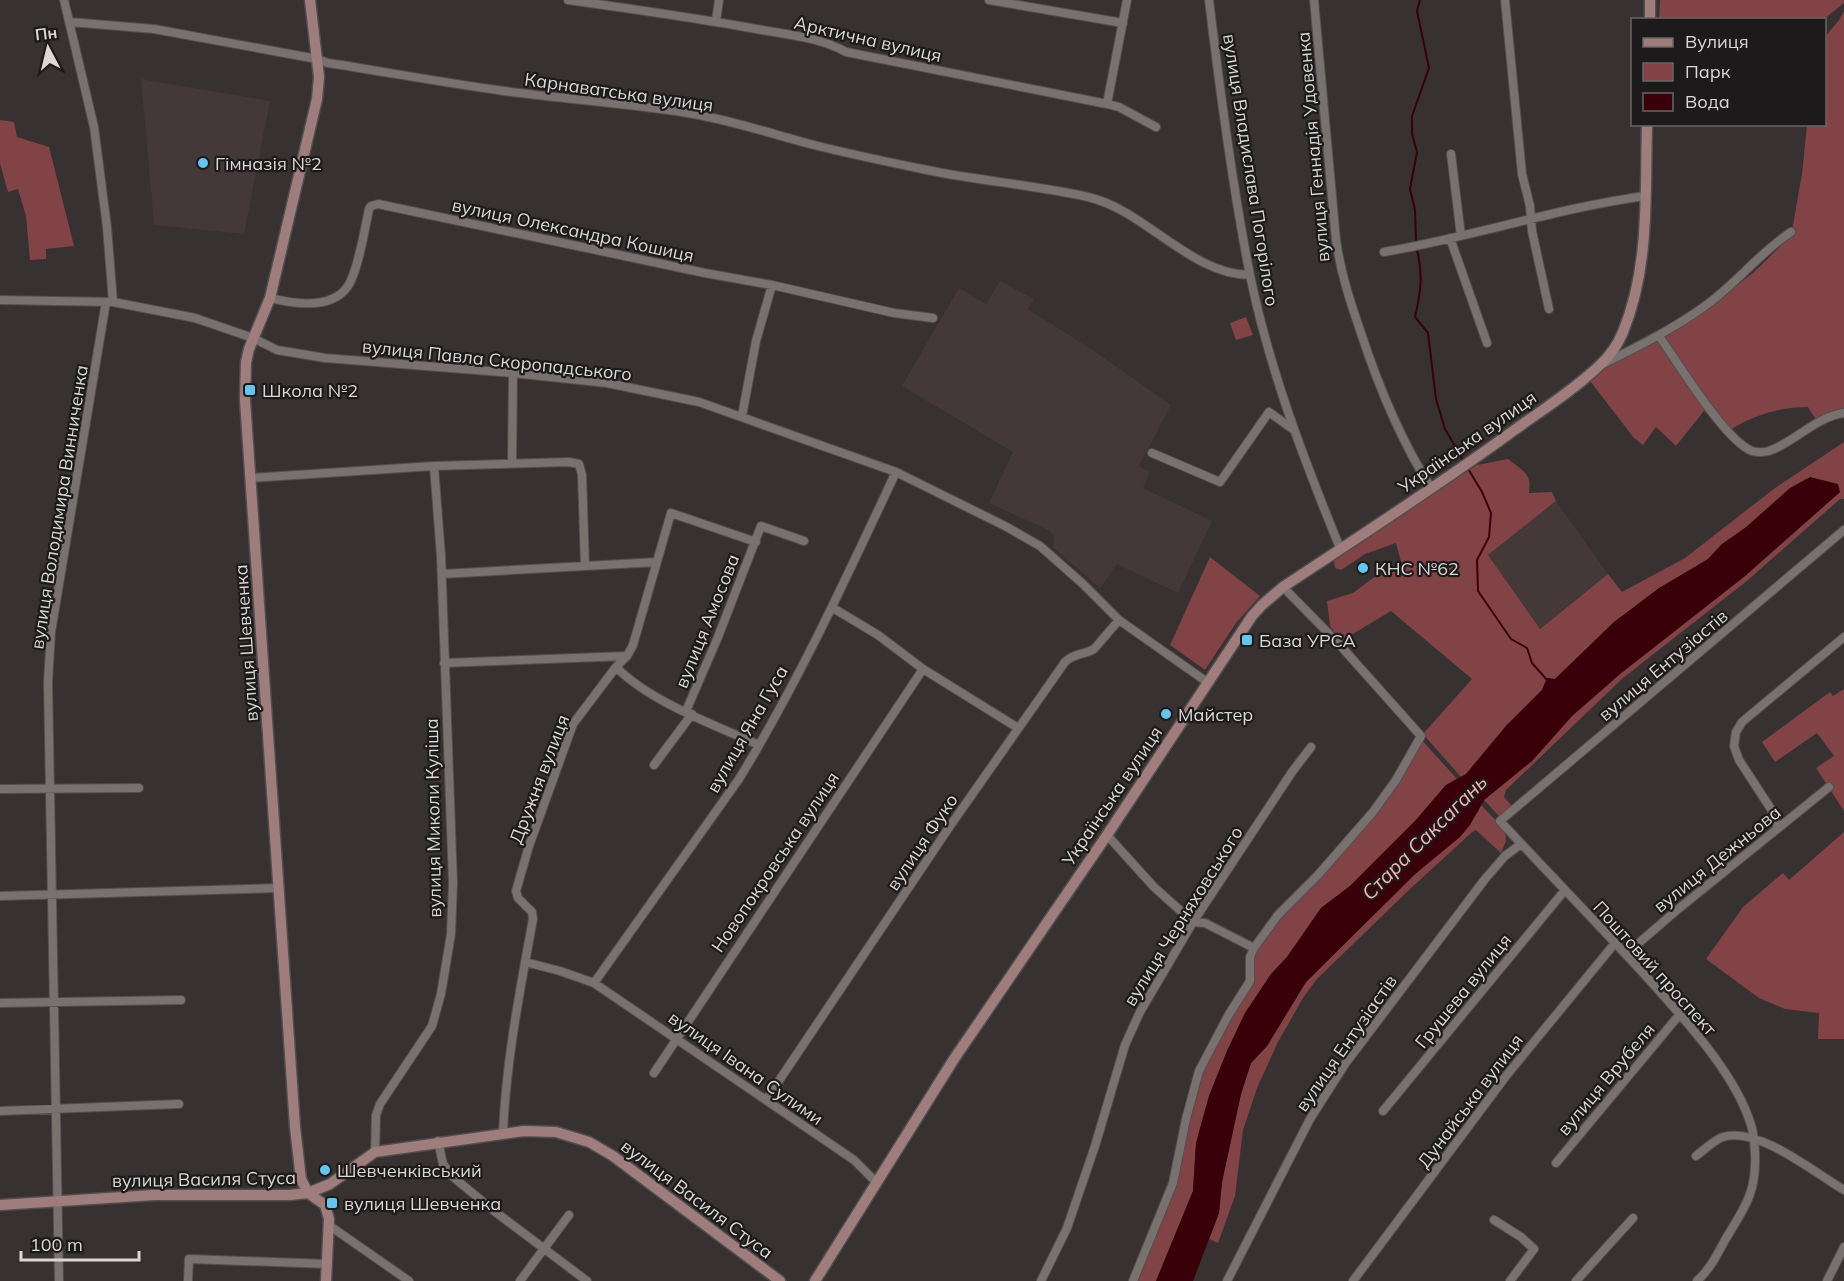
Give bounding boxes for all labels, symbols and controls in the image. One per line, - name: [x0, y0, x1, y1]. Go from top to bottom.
- street label: Арктична вулиця: [792, 11, 944, 67]
- north arrow: [18, 18, 78, 78]
- legend: [1631, 18, 1826, 126]
- text: Пн: [34, 22, 58, 44]
- text: Вулиця: [1685, 30, 1749, 53]
- street label: вулиця Геннадія Удовенка: [1291, 31, 1335, 263]
- street label: вулиця Владислава Погорілого: [1218, 32, 1284, 308]
- text: Парк: [1685, 60, 1731, 83]
- street label: Карнаватська вулиця: [523, 67, 715, 117]
- text: Вода: [1685, 90, 1730, 113]
- place label: Гімназія №2: [215, 152, 322, 175]
- marker: Гімназія №2: [196, 156, 210, 170]
- street label: вулиця Олександра Кошиця: [450, 193, 696, 267]
- street label: вулиця Павла Скоропадського: [361, 334, 633, 386]
- street label: вулиця Володимира Винниченка: [25, 363, 93, 651]
- place label: Школа №2: [262, 379, 358, 402]
- marker: Школа №2: [243, 383, 257, 397]
- street label: Українська вулиця: [1393, 386, 1541, 499]
- street label: вулиця Амосова: [670, 551, 744, 691]
- place label: КНС №62: [1375, 557, 1459, 580]
- marker: КНС №62: [1356, 561, 1370, 575]
- street label: вулиця Шевченка: [229, 564, 263, 722]
- street label: вулиця Ентузіастів: [1594, 604, 1732, 726]
- place label: База УРСА: [1259, 629, 1356, 652]
- marker: База УРСА: [1240, 633, 1254, 647]
- street label: вулиця Яна Гуса: [701, 661, 793, 797]
- place label: Майстер: [1178, 703, 1253, 726]
- marker: Майстер: [1159, 707, 1173, 721]
- street label: Дружня вулиця: [504, 711, 574, 847]
- street label: вулиця Миколи Куліша: [420, 718, 446, 918]
- street label: Українська вулиця: [1056, 722, 1167, 871]
- street label: Новопокровська вулиця: [706, 767, 844, 957]
- water label: Стара Саксагань: [1356, 769, 1492, 905]
- street label: вулиця Фуко: [881, 789, 963, 895]
- street label: вулиця Дежньова: [1649, 801, 1785, 917]
- street label: вулиця Черняховського: [1118, 822, 1248, 1010]
- street label: Поштовий проспект: [1588, 896, 1722, 1041]
- street label: Грушева вулиця: [1410, 929, 1516, 1053]
- street label: вулиця Ентузіастів: [1290, 970, 1402, 1116]
- street label: вулиця Івана Сулими: [664, 1006, 828, 1130]
- street label: вулиця Врубеля: [1552, 1018, 1660, 1140]
- street label: Дунайська вулиця: [1412, 1029, 1528, 1173]
- street label: вулиця Василя Стуса: [616, 1134, 778, 1264]
- place label: Шевченківський: [337, 1159, 482, 1182]
- marker: Шевченківський: [318, 1163, 332, 1177]
- street label: вулиця Василя Стуса: [112, 1166, 296, 1192]
- place label: вулиця Шевченка: [344, 1192, 501, 1215]
- marker: вулиця Шевченка: [325, 1196, 339, 1210]
- scale bar: [21, 1224, 140, 1262]
- text: 100 m: [30, 1233, 83, 1256]

